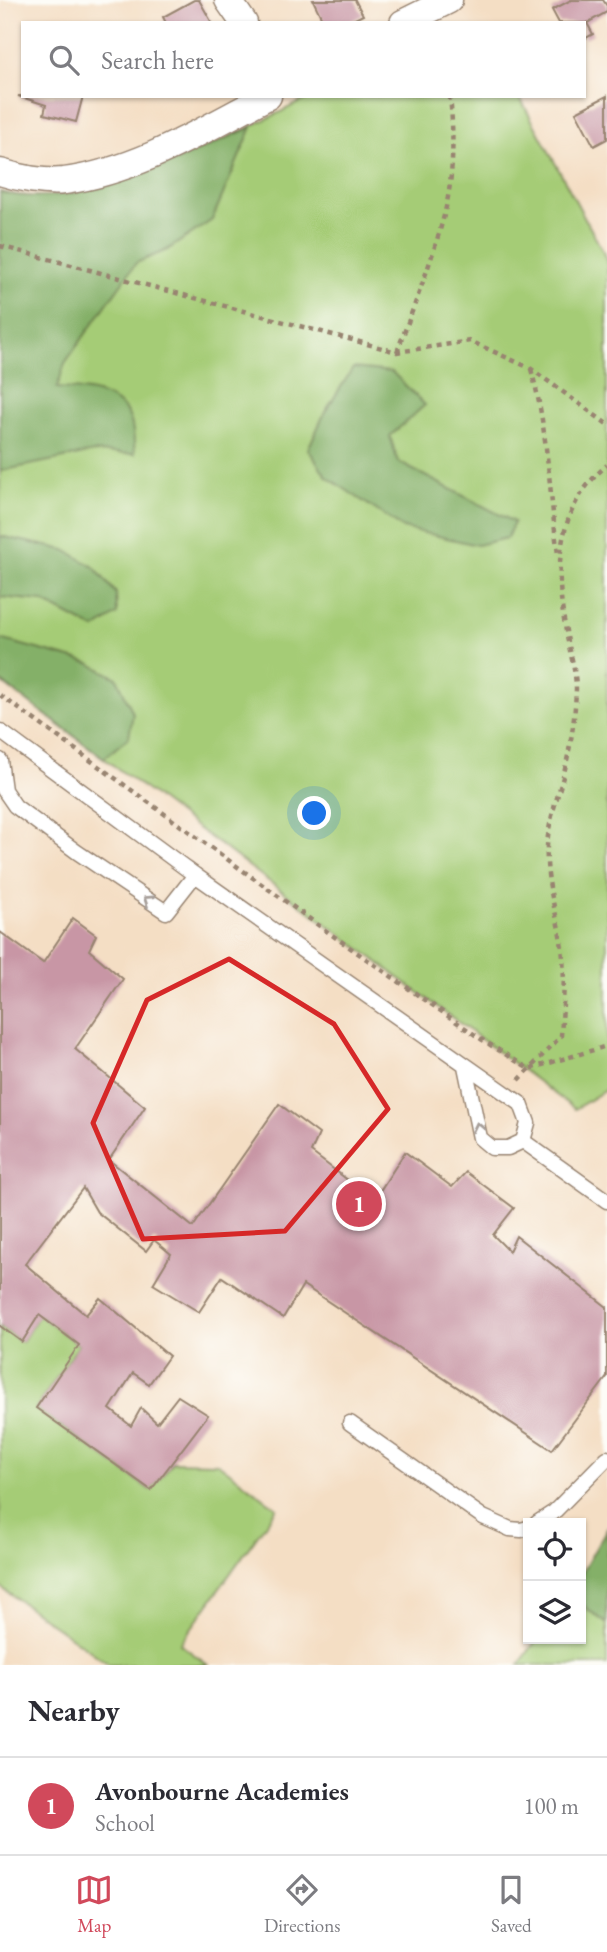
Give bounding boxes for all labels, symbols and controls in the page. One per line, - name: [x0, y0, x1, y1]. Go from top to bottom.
- search box: [21, 21, 586, 98]
- icon: search: [45, 41, 83, 79]
- text: Search here: [101, 43, 214, 77]
- your location: [297, 796, 331, 830]
- one-way arrow: [143, 896, 156, 908]
- one-way arrow: [472, 1121, 487, 1133]
- pin: 1: [336, 1178, 382, 1230]
- map controls: [523, 1518, 586, 1644]
- button: locate: [523, 1518, 586, 1581]
- button: layers: [523, 1581, 586, 1644]
- text: Nearby: [28, 1691, 120, 1730]
- text: Avonbourne Academies: [95, 1774, 349, 1808]
- text: 1: [45, 1791, 57, 1821]
- text: 100 m: [523, 1791, 579, 1821]
- text: School: [95, 1808, 155, 1838]
- tab: Map: [75, 1871, 113, 1938]
- tab: Directions: [264, 1871, 340, 1938]
- tab: Saved: [491, 1871, 532, 1938]

